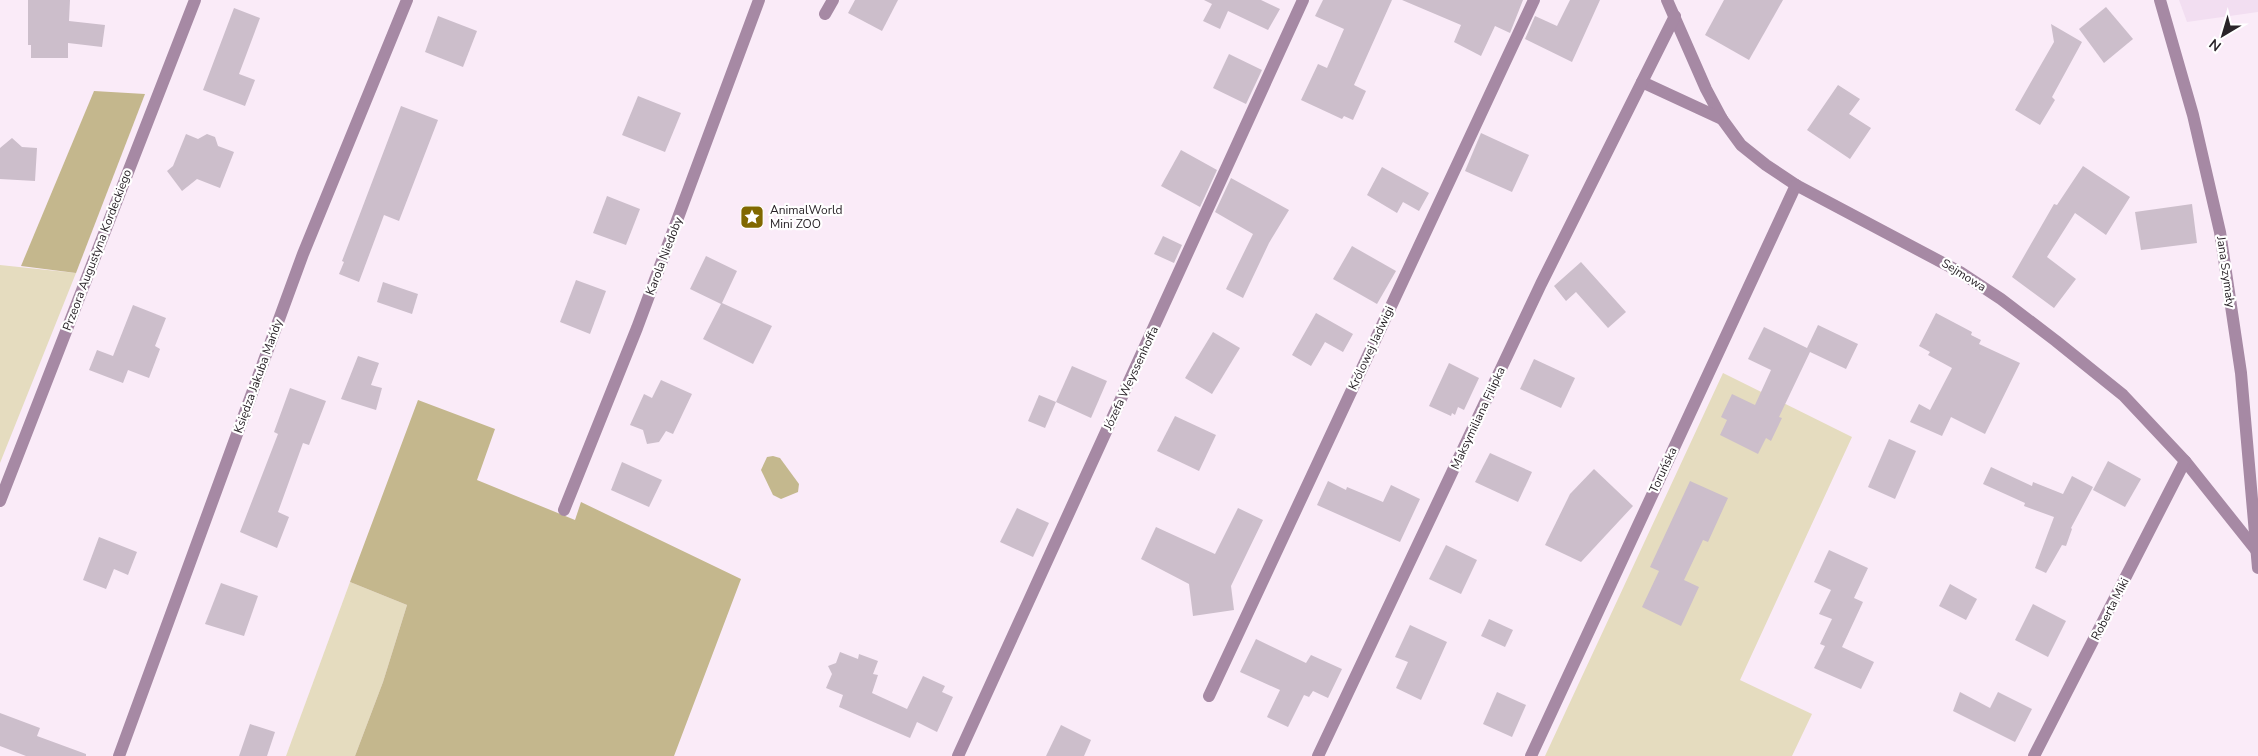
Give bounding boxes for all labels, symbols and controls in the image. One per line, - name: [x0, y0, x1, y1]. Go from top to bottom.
- north arrow: [2198, 10, 2248, 60]
- text: N: [2205, 34, 2225, 56]
- street label: Przeora Augustyna Kordeckiego: [59, 167, 135, 333]
- place label: AnimalWorld Mini ZOO: [770, 202, 843, 232]
- place icon: AnimalWorld Mini ZOO: [739, 204, 765, 230]
- street label: Karola Niedoby: [642, 214, 687, 297]
- street label: Jana Szymały: [2213, 234, 2239, 309]
- street label: Sejmowa: [1939, 255, 1989, 295]
- street label: Królowej Jadwigi: [1345, 304, 1397, 392]
- street label: Księdza Jakuba Mańdy: [230, 316, 286, 435]
- street label: Józefa Weyssenhoffa: [1099, 323, 1162, 433]
- street label: Maksymiliana Filipka: [1447, 364, 1509, 472]
- street label: Toruńska: [1645, 444, 1681, 496]
- street label: Roberta Miki: [2087, 575, 2133, 643]

